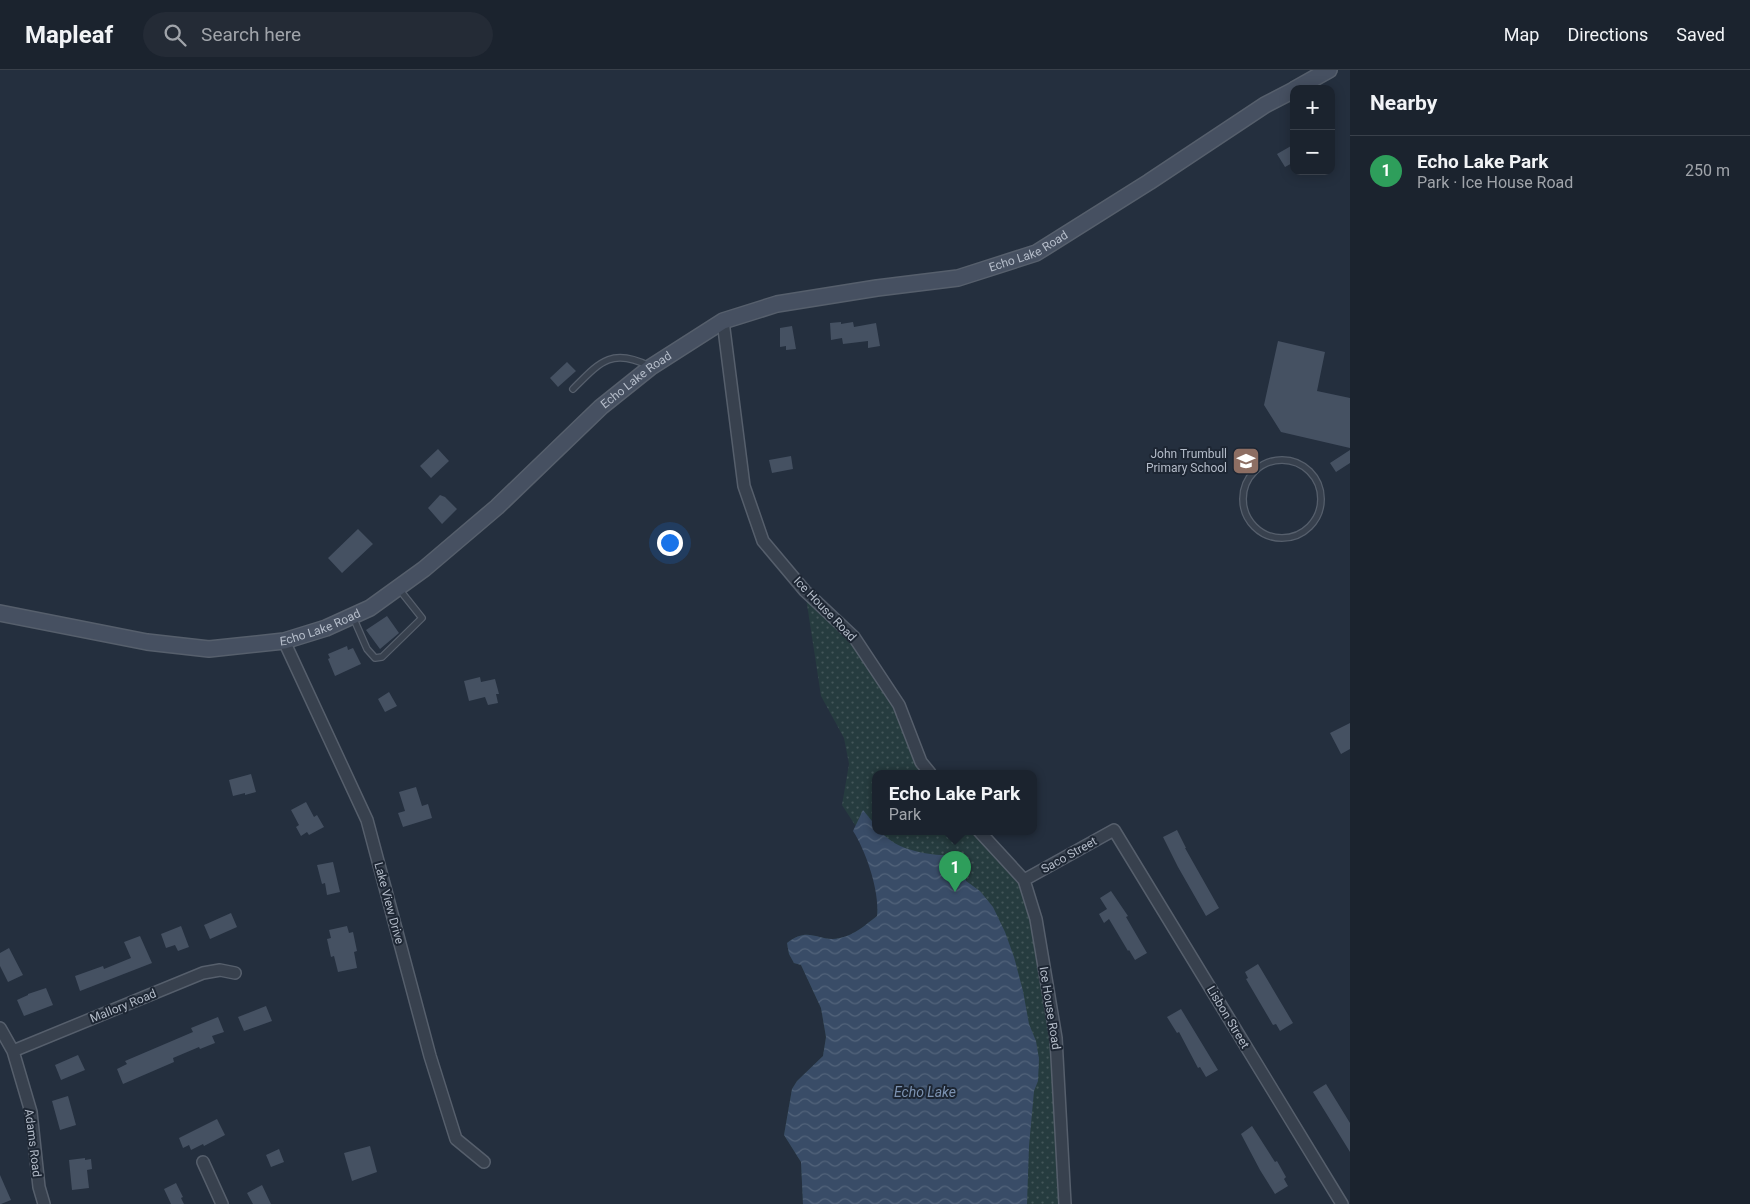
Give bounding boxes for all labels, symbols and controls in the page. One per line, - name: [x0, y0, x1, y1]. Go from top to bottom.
- search box: [143, 12, 493, 57]
- text: Mapleaf: [25, 21, 113, 49]
- icon: search: [161, 21, 189, 49]
- text: Search here: [201, 23, 301, 46]
- text: Map: [1504, 24, 1539, 45]
- text: Directions: [1567, 24, 1648, 45]
- text: Saved: [1676, 24, 1725, 45]
- map controls: [1290, 85, 1335, 175]
- button: +: [1290, 85, 1335, 130]
- text: Nearby: [1370, 91, 1437, 115]
- button: −: [1290, 130, 1335, 175]
- text: Echo Lake Park: [1417, 150, 1548, 173]
- text: 1: [1381, 161, 1391, 180]
- text: 250 m: [1685, 161, 1730, 180]
- text: Park · Ice House Road: [1417, 173, 1573, 192]
- street label: Echo Lake Road: [987, 228, 1070, 275]
- street label: Echo Lake Road: [598, 349, 674, 411]
- school or university icon: John Trumbull Primary School: [1231, 446, 1261, 476]
- place label: John Trumbull Primary School: [1146, 447, 1227, 475]
- your location: [657, 530, 683, 556]
- street label: Ice House Road: [791, 574, 859, 644]
- street label: Echo Lake Road: [279, 606, 363, 648]
- popup: [872, 770, 1037, 835]
- text: Echo Lake Park: [889, 782, 1020, 805]
- text: Park: [889, 805, 921, 824]
- street label: Saco Street: [1039, 834, 1099, 876]
- pin: 1: [939, 851, 971, 892]
- street label: Lake View Drive: [371, 861, 407, 945]
- street label: Ice House Road: [1037, 965, 1063, 1051]
- street label: Lisbon Street: [1204, 983, 1252, 1051]
- street label: Mallory Road: [88, 986, 158, 1026]
- water label: Echo Lake: [894, 1084, 956, 1100]
- street label: Adams Road: [22, 1108, 44, 1178]

